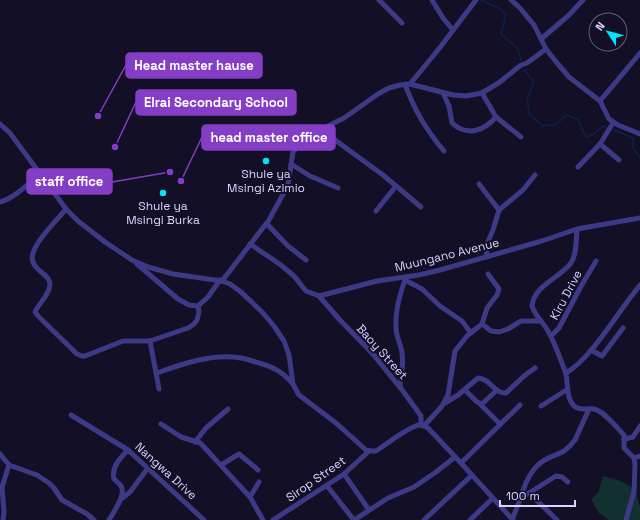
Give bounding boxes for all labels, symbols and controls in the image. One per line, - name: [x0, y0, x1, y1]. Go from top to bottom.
- north arrow: [588, 12, 628, 52]
- text: N: [592, 19, 608, 33]
- callout: Head master hause: [126, 53, 262, 78]
- text: Head master hause: [134, 57, 254, 74]
- callout: Elrai Secondary School: [136, 90, 296, 115]
- text: Elrai Secondary School: [144, 94, 288, 111]
- callout: head master office: [202, 125, 335, 150]
- text: head master office: [210, 129, 328, 146]
- marker: Shule ya Msingi Azimio: [261, 156, 271, 166]
- place label: Shule ya Msingi Azimio: [227, 166, 305, 196]
- callout: staff office: [27, 169, 112, 194]
- text: staff office: [35, 173, 103, 190]
- marker: Shule ya Msingi Burka: [158, 188, 168, 198]
- place label: Shule ya Msingi Burka: [126, 198, 200, 228]
- street label: Muungano Avenue: [393, 234, 501, 276]
- street label: Kiru Drive: [546, 267, 586, 323]
- street label: Baoy Street: [353, 321, 411, 383]
- street label: Nangwa Drive: [132, 439, 200, 503]
- street label: Sirop Street: [283, 453, 349, 505]
- scale bar: [500, 482, 575, 508]
- text: 100 m: [506, 488, 540, 504]

